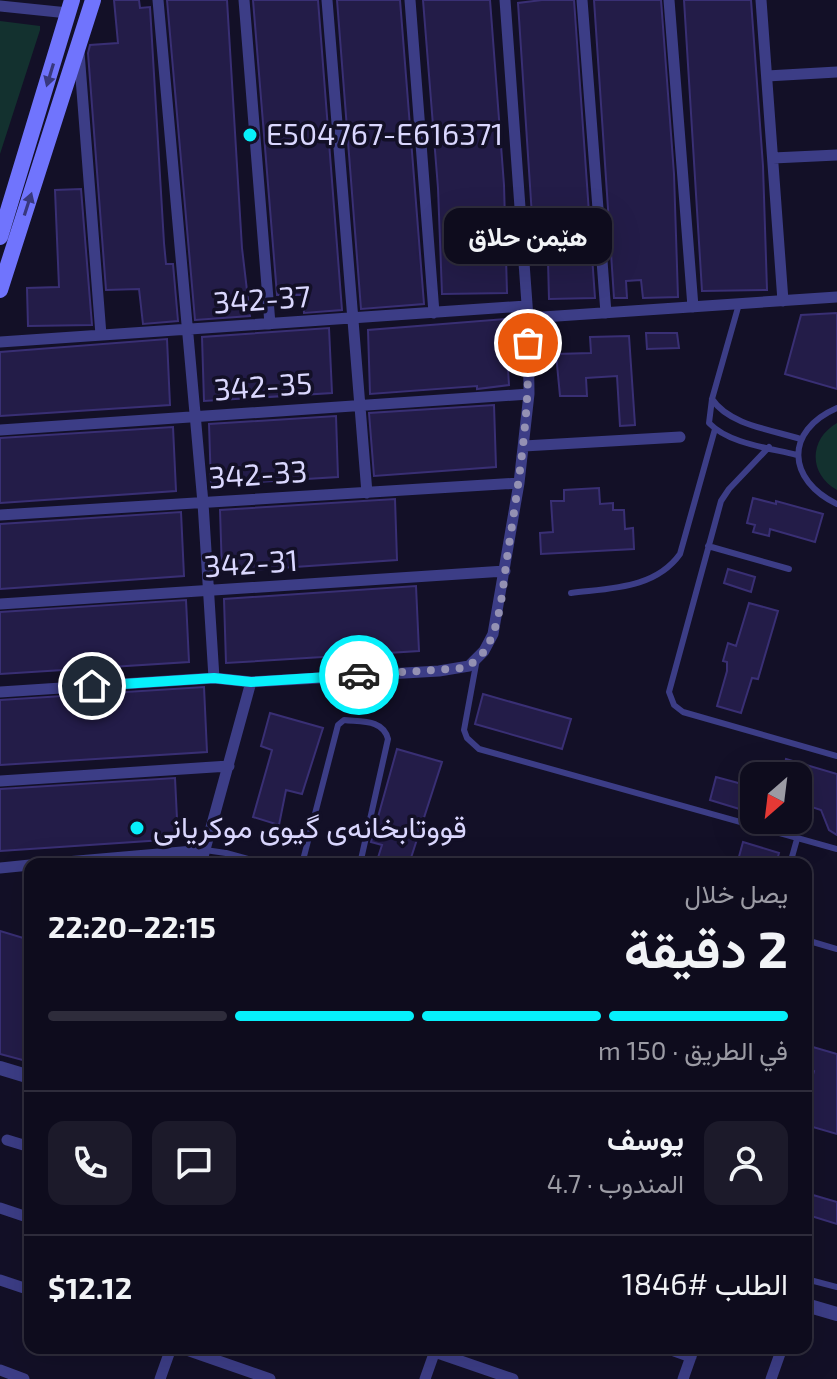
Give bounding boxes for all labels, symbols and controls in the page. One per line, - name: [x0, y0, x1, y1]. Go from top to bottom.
- one-way arrow: [43, 63, 55, 87]
- place label: E504767-E616371: [266, 115, 503, 151]
- marker: E504767-E616371: [241, 126, 259, 144]
- one-way arrow: [22, 192, 34, 216]
- callout: هێمن حلاق: [444, 207, 612, 263]
- text: هێمن حلاق: [468, 220, 588, 251]
- street label: 342-37: [212, 277, 312, 319]
- pin: [494, 309, 562, 377]
- icon: bag: [506, 321, 550, 365]
- street label: 342-35: [213, 364, 313, 406]
- street label: 342-33: [207, 452, 308, 494]
- street label: 342-31: [203, 541, 299, 583]
- courier: [319, 635, 399, 715]
- pin: [58, 652, 126, 720]
- icon: car: [337, 653, 381, 697]
- icon: home: [70, 664, 114, 708]
- north arrow: [740, 762, 812, 834]
- map controls: [740, 762, 812, 834]
- place label: قووتابخانەی گيوی موكريانی: [153, 808, 467, 846]
- marker: قووتابخانەی گيوی موكريانی: [128, 819, 146, 837]
- text: يصل خلال: [685, 877, 788, 908]
- text: 22:15–22:20: [48, 908, 216, 944]
- text: 2 دقيقة: [624, 916, 788, 978]
- text: في الطريق · 150 m: [598, 1034, 788, 1065]
- text: يوسف: [607, 1120, 684, 1156]
- button: phone: [48, 1121, 132, 1205]
- button: chat: [152, 1121, 236, 1205]
- button: person: [704, 1121, 788, 1205]
- text: المندوب · 4.7: [547, 1167, 684, 1198]
- text: الطلب #1846: [622, 1265, 788, 1301]
- text: $12.12: [48, 1269, 132, 1305]

